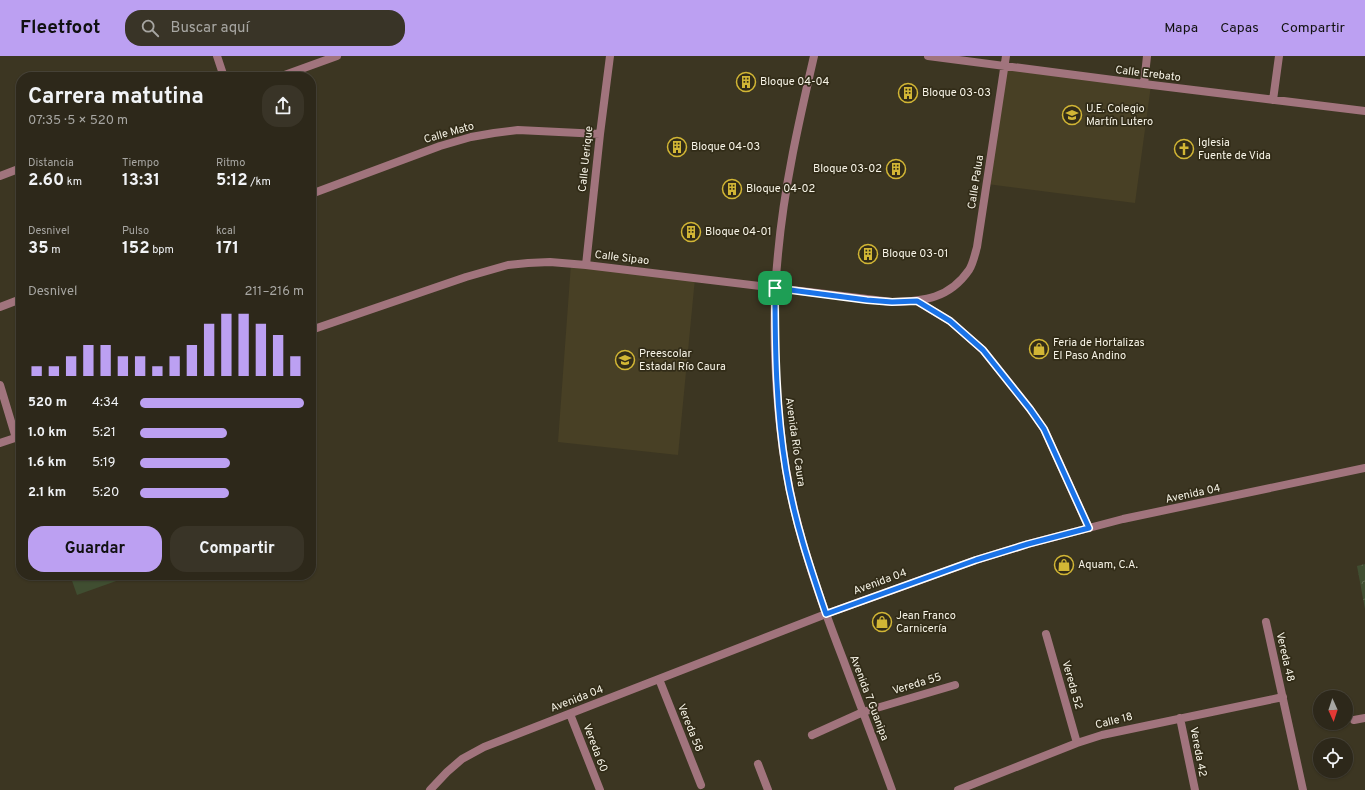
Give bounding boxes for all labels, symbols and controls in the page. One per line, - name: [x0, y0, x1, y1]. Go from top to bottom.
- search box: [125, 10, 405, 46]
- text: Fleetfoot: [20, 16, 101, 40]
- icon: search: [139, 17, 161, 39]
- text: Buscar aquí: [171, 19, 249, 38]
- text: Mapa: [1164, 20, 1198, 37]
- text: Capas: [1220, 20, 1259, 37]
- text: Compartir: [1281, 20, 1345, 37]
- street label: Calle Erebato: [1115, 63, 1181, 85]
- building icon: Bloque 04-04: [735, 71, 757, 93]
- place label: Bloque 04-04: [760, 75, 830, 89]
- building icon: Bloque 03-03: [897, 82, 919, 104]
- text: Carrera matutina: [28, 84, 204, 111]
- button: share: [262, 85, 304, 127]
- place label: Bloque 03-03: [922, 86, 991, 100]
- place label: U.E. Colegio Martín Lutero: [1086, 102, 1153, 129]
- school or university icon: U.E. Colegio Martín Lutero: [1061, 104, 1083, 126]
- text: 07:35 · 5 × 520 m: [28, 113, 128, 129]
- street label: Calle Mato: [422, 119, 476, 147]
- street label: Calle Uerique: [576, 125, 596, 193]
- building icon: Bloque 04-03: [666, 136, 688, 158]
- place label: Iglesia Fuente de Vida: [1198, 136, 1271, 163]
- church icon: Iglesia Fuente de Vida: [1173, 138, 1195, 160]
- place label: Bloque 04-03: [691, 140, 760, 154]
- street label: Calle Palua: [965, 154, 987, 210]
- text: Distancia: [28, 156, 74, 170]
- text: Tiempo: [122, 156, 159, 170]
- text: Ritmo: [216, 156, 245, 170]
- building icon: Bloque 03-02: [885, 158, 907, 180]
- place label: Bloque 03-02: [813, 162, 882, 176]
- text: 2.60: [28, 170, 64, 192]
- text: 13:31: [122, 170, 160, 192]
- text: 5:12: [216, 170, 248, 192]
- text: km: [64, 175, 82, 189]
- text: /km: [248, 175, 271, 189]
- building icon: Bloque 04-02: [721, 178, 743, 200]
- place label: Bloque 04-02: [746, 182, 815, 196]
- building icon: Bloque 04-01: [680, 221, 702, 243]
- text: Desnivel: [28, 224, 70, 238]
- text: Pulso: [122, 224, 149, 238]
- text: kcal: [216, 224, 236, 238]
- place label: Bloque 04-01: [705, 225, 772, 239]
- text: 35: [28, 238, 49, 260]
- text: 152: [122, 238, 150, 260]
- text: 171: [216, 238, 239, 260]
- text: m: [49, 243, 61, 257]
- text: bpm: [150, 243, 174, 257]
- building icon: Bloque 03-01: [857, 243, 879, 265]
- place label: Bloque 03-01: [882, 247, 948, 261]
- street label: Calle Sipao: [594, 248, 650, 268]
- pin: [758, 271, 792, 305]
- icon: arrive: [764, 277, 786, 299]
- text: Desnivel: [28, 284, 77, 300]
- text: 211–216 m: [244, 284, 304, 300]
- place label: Feria de Hortalizas El Paso Andino: [1053, 336, 1145, 363]
- shop icon: Feria de Hortalizas El Paso Andino: [1028, 338, 1050, 360]
- place label: Preescolar Estadal Río Caura: [639, 347, 726, 374]
- school or university icon: Preescolar Estadal Río Caura: [614, 349, 636, 371]
- text: 520 m: [28, 395, 67, 411]
- text: 4:34: [92, 395, 119, 411]
- street label: Avenida Río Caura: [782, 397, 808, 488]
- text: 1.0 km: [28, 425, 67, 441]
- text: 5:21: [92, 425, 116, 441]
- text: 1.6 km: [28, 455, 66, 471]
- text: 5:19: [92, 455, 116, 471]
- street label: Avenida 04: [1164, 481, 1222, 507]
- text: 2.1 km: [28, 485, 66, 501]
- text: 5:20: [92, 485, 119, 501]
- button: Guardar: [28, 526, 162, 572]
- button: Compartir: [170, 526, 304, 572]
- shop icon: Aquam, C.A.: [1053, 554, 1075, 576]
- place label: Aquam, C.A.: [1078, 558, 1138, 572]
- street label: Avenida 04: [851, 566, 909, 598]
- place label: Jean Franco Carnicería: [896, 609, 956, 636]
- shop icon: Jean Franco Carnicería: [871, 611, 893, 633]
- street label: Vereda 48: [1273, 631, 1297, 683]
- street label: Avenida 7 Guanipa: [846, 653, 892, 743]
- street label: Vereda 52: [1058, 659, 1086, 711]
- street label: Vereda 55: [891, 670, 943, 698]
- street label: Avenida 04: [548, 682, 606, 716]
- north arrow: [1313, 690, 1353, 730]
- map controls: [1313, 690, 1353, 778]
- street label: Vereda 58: [674, 702, 706, 754]
- street label: Calle 18: [1094, 710, 1134, 732]
- street label: Vereda 60: [579, 722, 611, 774]
- street label: Vereda 42: [1186, 726, 1210, 778]
- button: locate: [1313, 738, 1353, 778]

